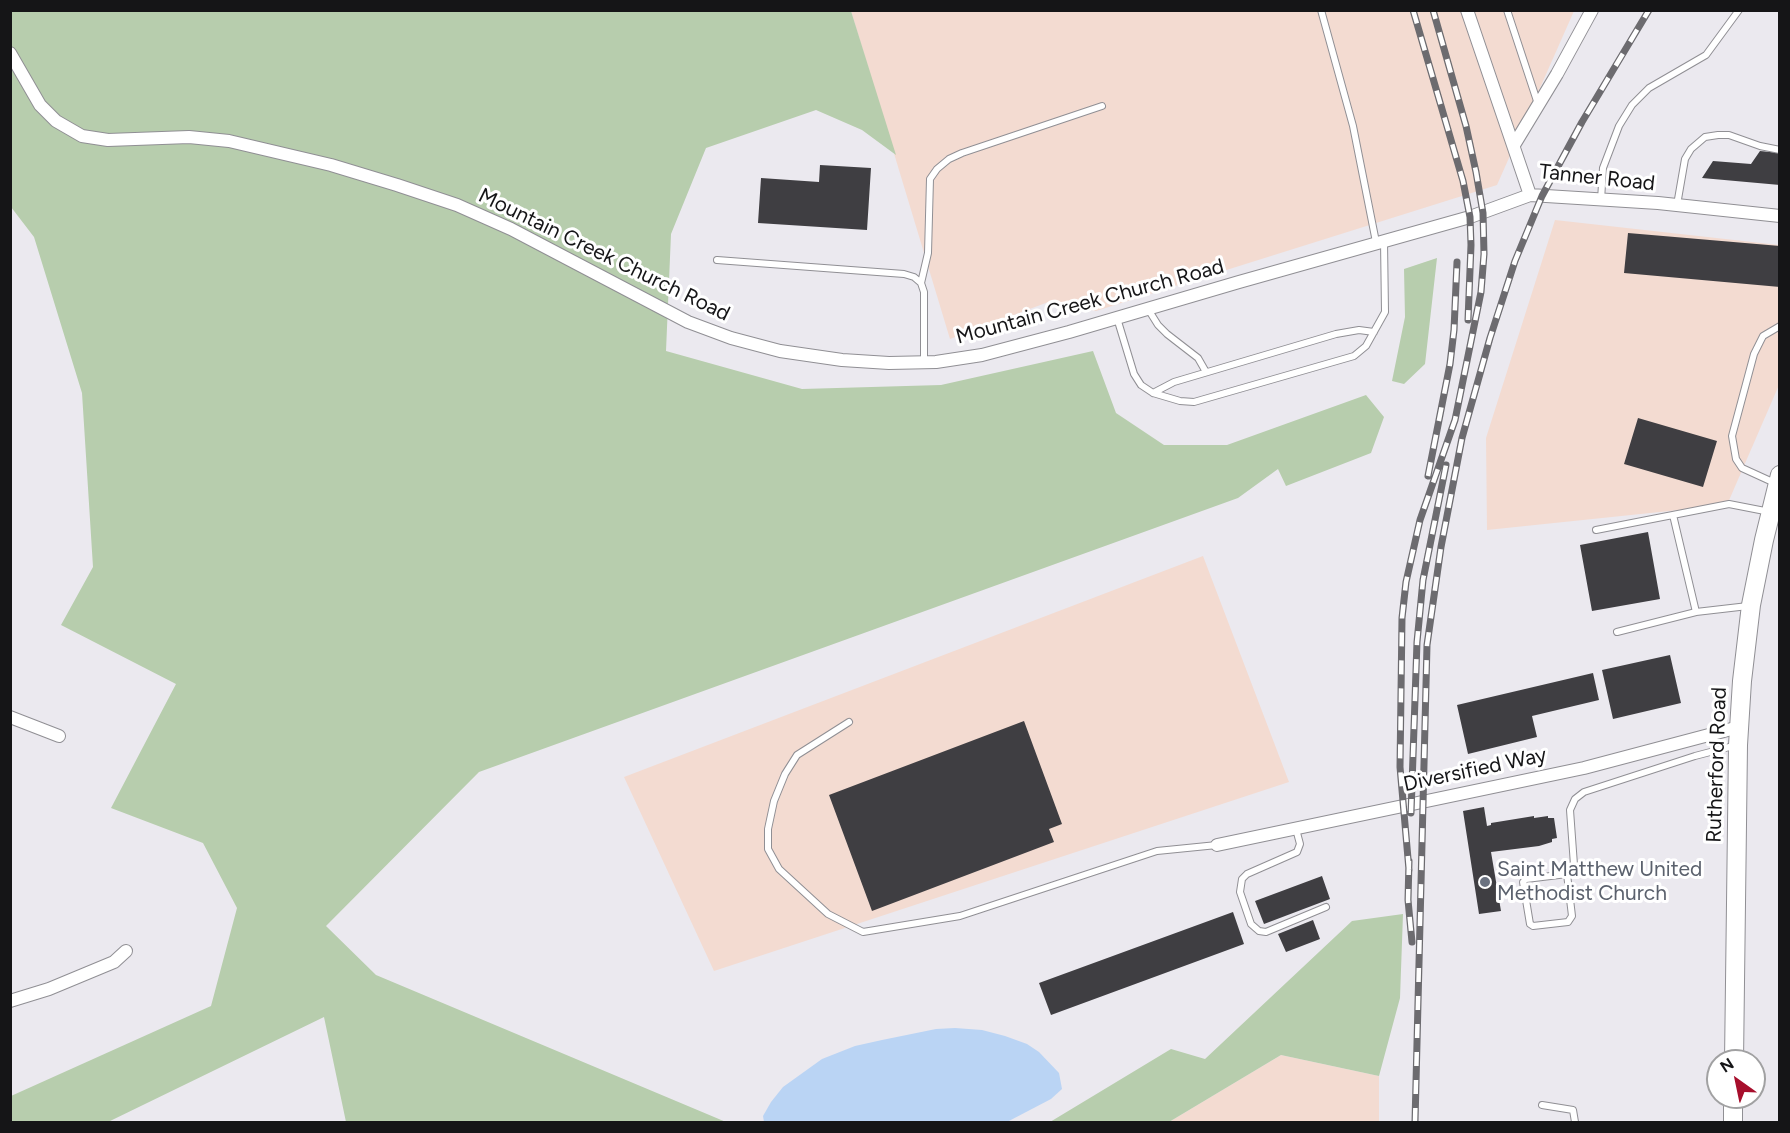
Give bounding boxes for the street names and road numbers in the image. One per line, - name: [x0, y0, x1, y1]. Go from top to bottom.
- street label: Tanner Road: [1538, 159, 1656, 197]
- street label: Mountain Creek Church Road: [474, 183, 734, 327]
- street label: Mountain Creek Church Road: [953, 254, 1227, 350]
- street label: Rutherford Road: [1702, 687, 1732, 843]
- street label: Diversified Way: [1401, 743, 1549, 797]

